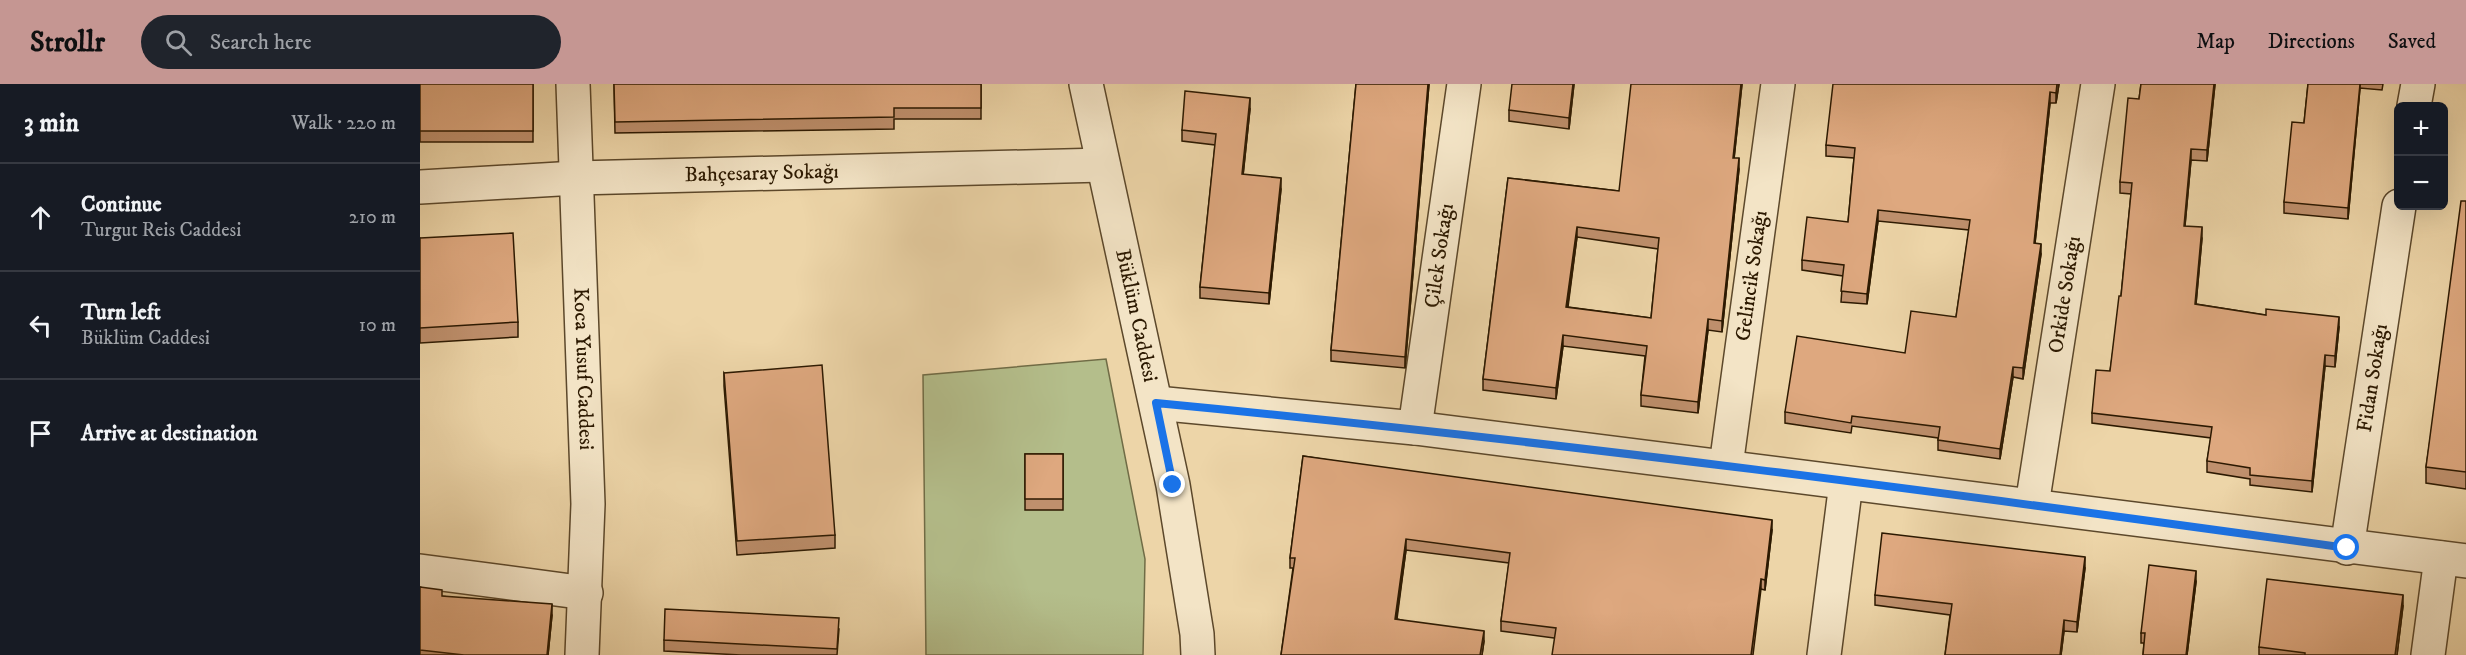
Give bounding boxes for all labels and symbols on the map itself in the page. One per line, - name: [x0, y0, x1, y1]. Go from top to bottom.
- street label: Bahçesaray Sokağı: [684, 159, 839, 188]
- street label: Çilek Sokağı: [1419, 202, 1460, 310]
- street label: Gelincik Sokağı: [1730, 209, 1774, 343]
- street label: Orkide Sokağı: [2043, 234, 2087, 355]
- street label: Büklüm Caddesi: [1109, 247, 1163, 385]
- street label: Koca Yusuf Caddesi: [567, 287, 599, 451]
- street label: Fidan Sokağı: [2352, 322, 2394, 434]
- route end: [1159, 471, 1185, 497]
- route start: [2333, 534, 2359, 560]

